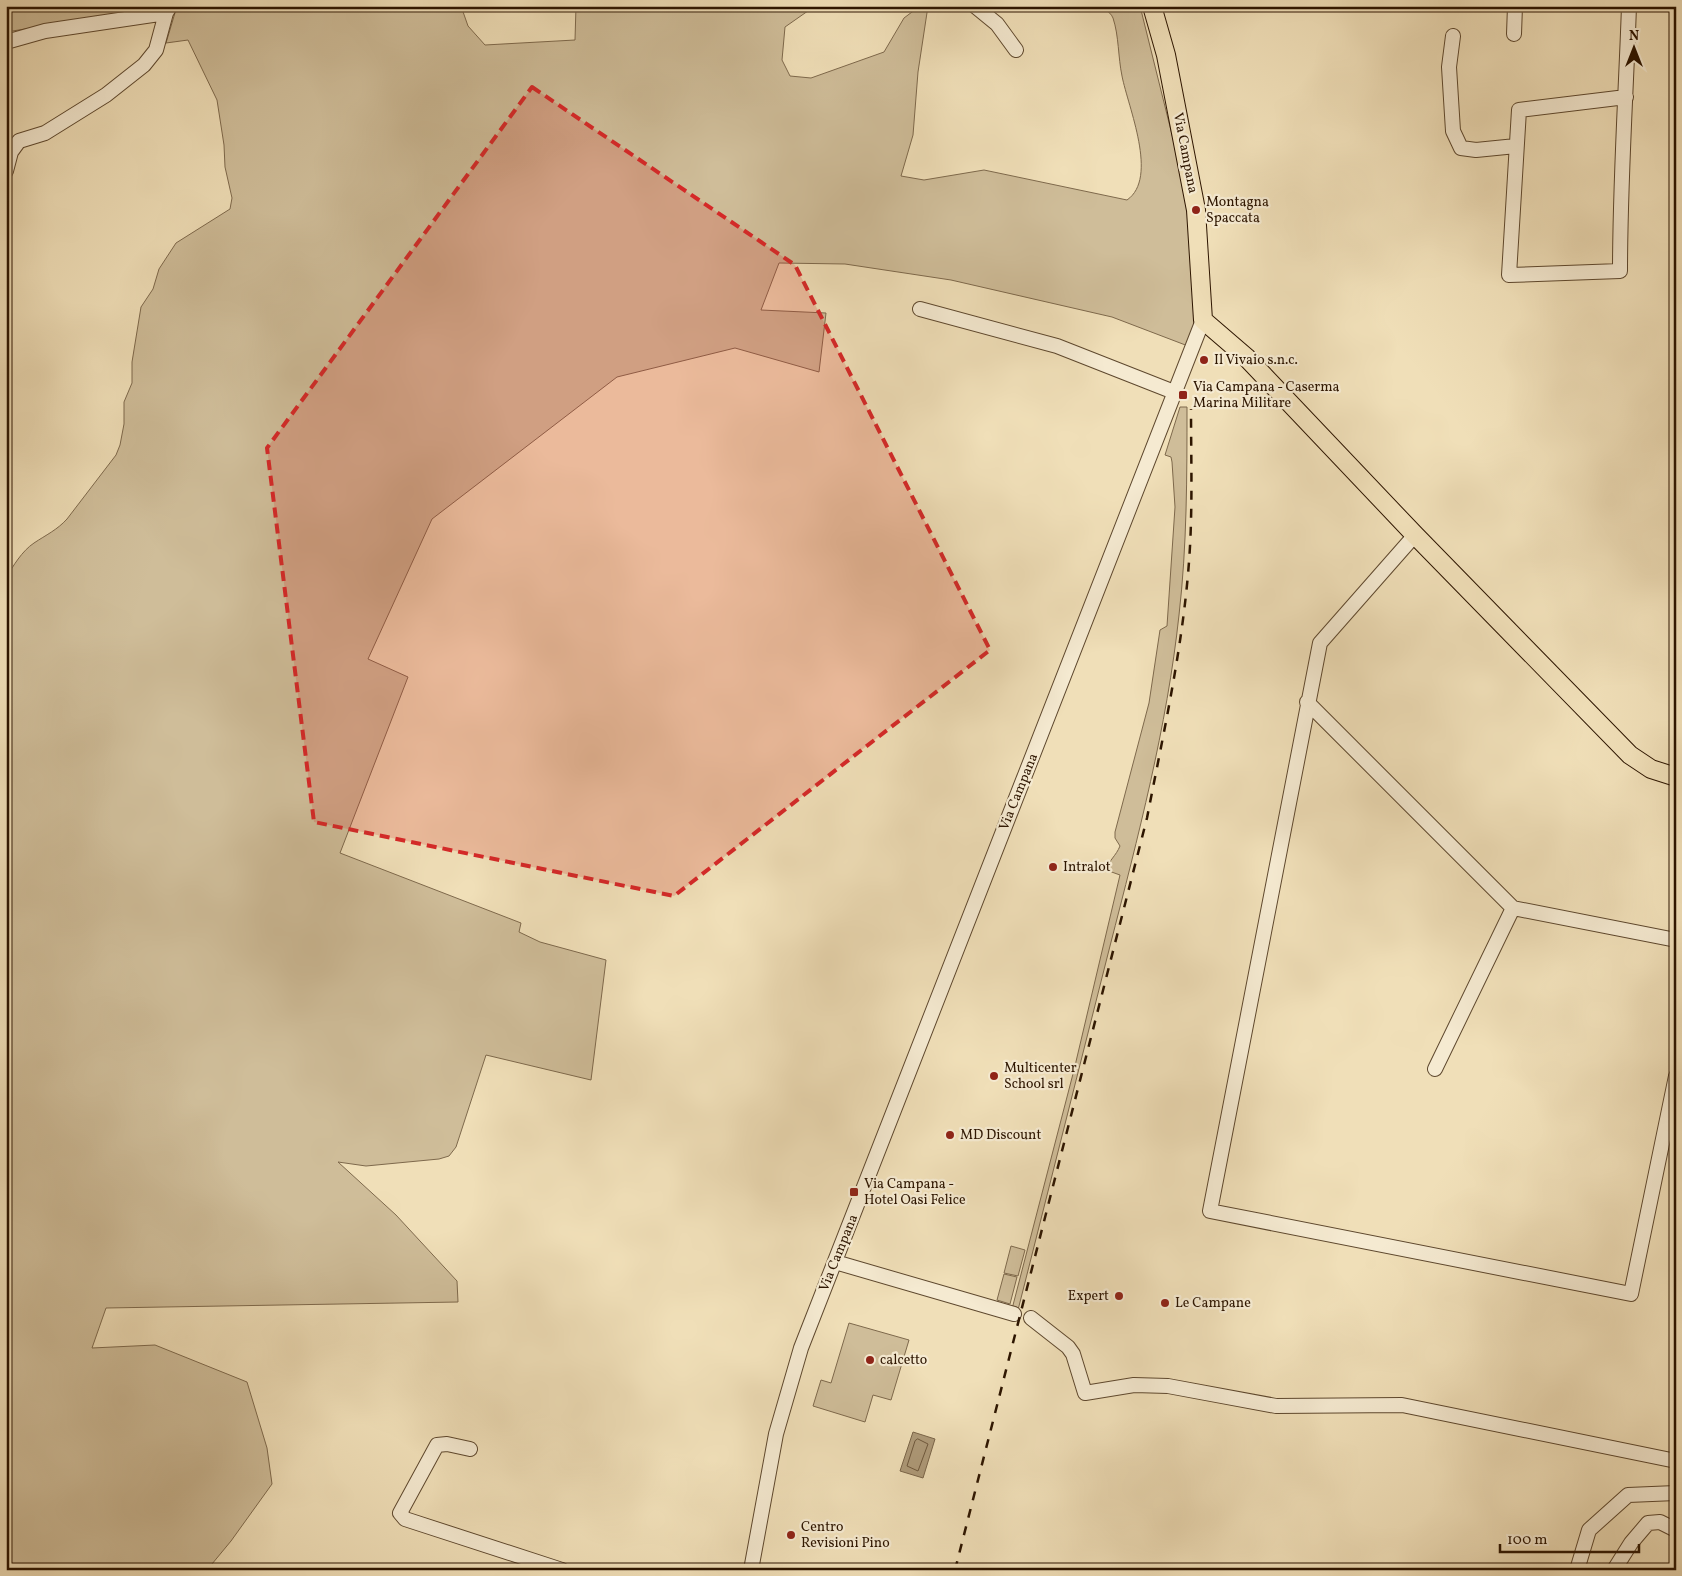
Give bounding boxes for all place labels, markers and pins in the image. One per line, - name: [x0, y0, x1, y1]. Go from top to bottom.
- place label: Montagna Spaccata: [1206, 193, 1269, 228]
- marker: Montagna Spaccata: [1190, 204, 1202, 216]
- place label: Il Vivaio s.n.c.: [1214, 351, 1298, 370]
- marker: Il Vivaio s.n.c.: [1198, 354, 1210, 366]
- place label: Via Campana - Caserma Marina Militare: [1193, 378, 1340, 413]
- marker: Via Campana - Caserma Marina Militare: [1177, 389, 1189, 401]
- place label: Intralot: [1063, 858, 1111, 877]
- marker: Intralot: [1047, 861, 1059, 873]
- place label: Multicenter School srl: [1004, 1059, 1077, 1094]
- marker: Multicenter School srl: [988, 1070, 1000, 1082]
- place label: MD Discount: [960, 1126, 1041, 1145]
- marker: MD Discount: [944, 1129, 956, 1141]
- place label: Via Campana - Hotel Oasi Felice: [864, 1175, 966, 1210]
- marker: Via Campana - Hotel Oasi Felice: [848, 1186, 860, 1198]
- place label: Expert: [1068, 1287, 1109, 1306]
- marker: Expert: [1113, 1290, 1125, 1302]
- place label: Le Campane: [1175, 1294, 1251, 1313]
- marker: Le Campane: [1159, 1297, 1171, 1309]
- place label: calcetto: [880, 1351, 927, 1370]
- marker: calcetto: [864, 1354, 876, 1366]
- place label: Centro Revisioni Pino: [801, 1518, 890, 1553]
- marker: Centro Revisioni Pino: [785, 1529, 797, 1541]

